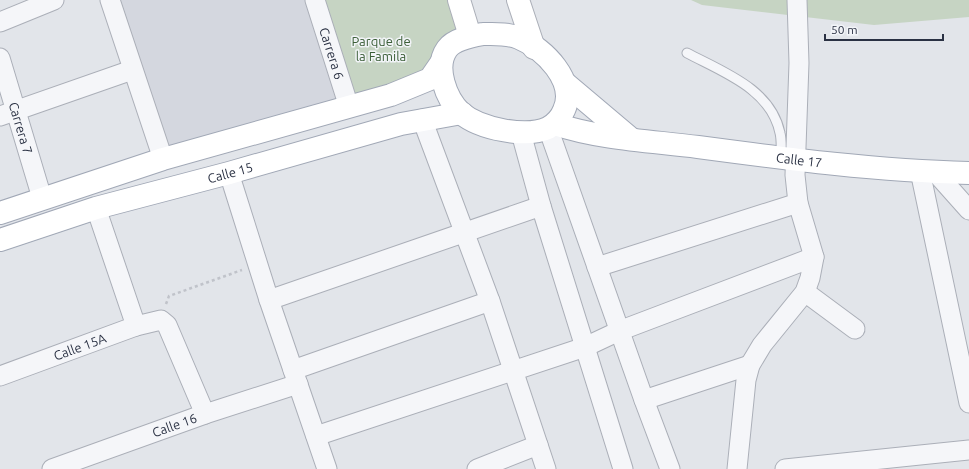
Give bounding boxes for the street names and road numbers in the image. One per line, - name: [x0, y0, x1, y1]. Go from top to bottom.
- street label: Carrera 6: [317, 26, 347, 81]
- street label: Carrera 7: [7, 100, 35, 156]
- street label: Calle 17: [775, 150, 823, 169]
- street label: Calle 15: [206, 160, 254, 185]
- street label: Calle 15A: [52, 330, 108, 363]
- street label: Calle 16: [150, 411, 199, 439]

